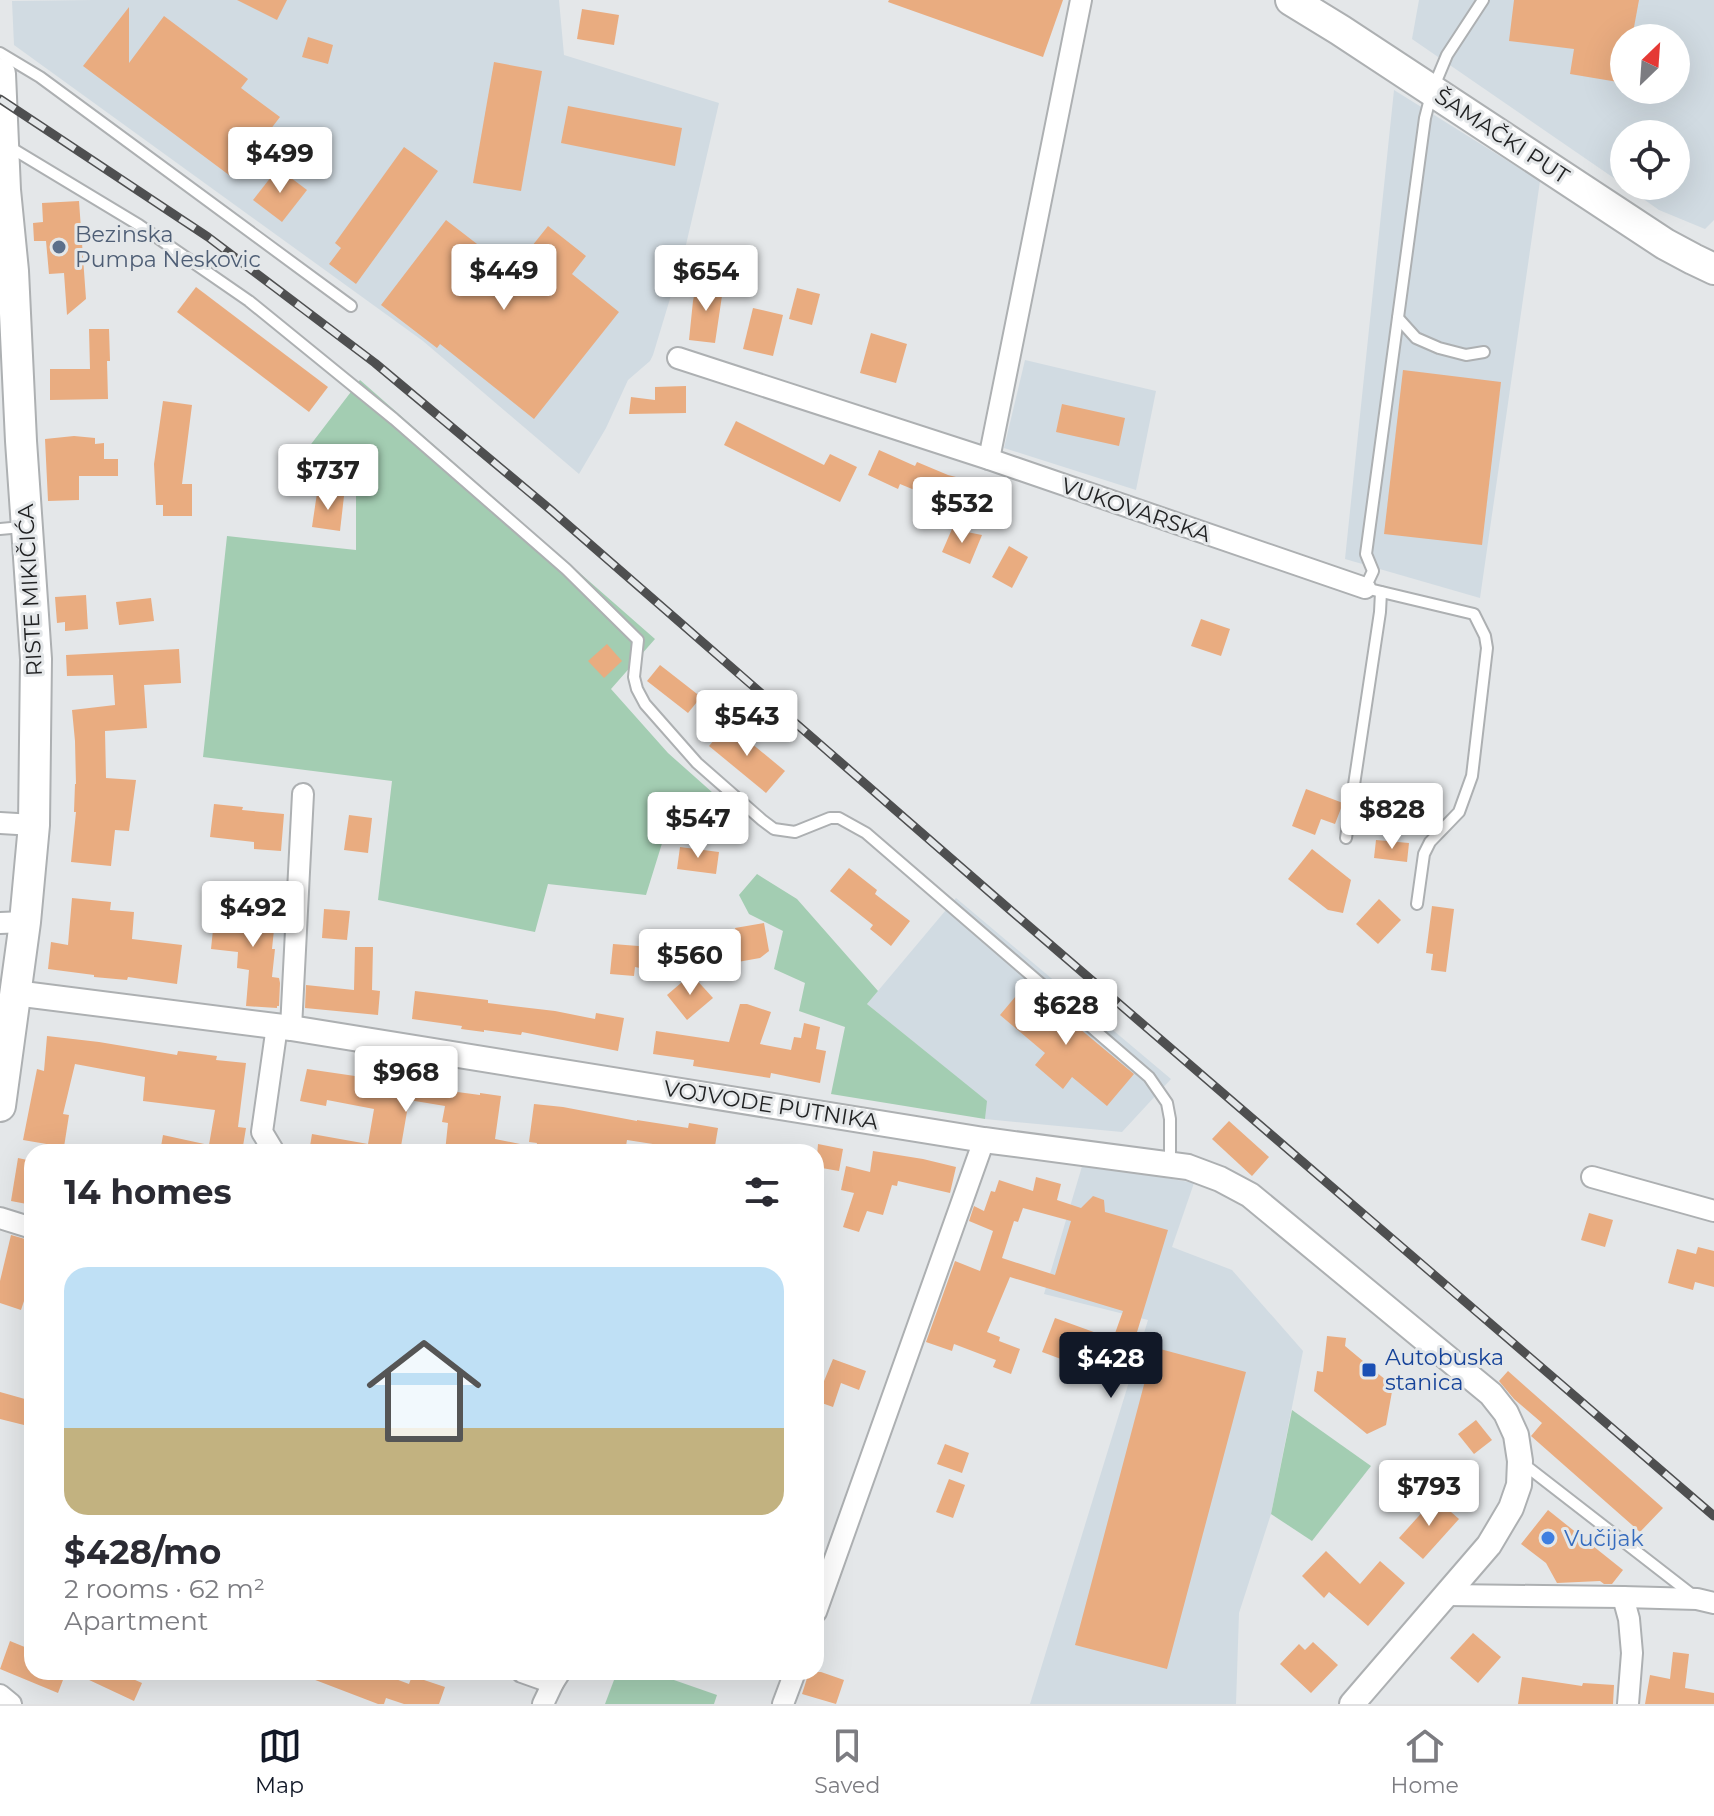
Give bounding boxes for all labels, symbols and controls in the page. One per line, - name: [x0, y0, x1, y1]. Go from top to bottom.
- north arrow: [1610, 24, 1690, 104]
- map controls: [1610, 24, 1690, 200]
- street label: ŠAMAČKI PUT: [1430, 82, 1575, 190]
- button: locate: [1610, 120, 1690, 200]
- pin: $499: [233, 127, 327, 195]
- text: $499: [246, 137, 314, 169]
- place label: Bezinska Pumpa Neskovic: [75, 221, 261, 273]
- marker: Bezinska Pumpa Neskovic: [50, 238, 68, 256]
- pin: $449: [457, 244, 551, 312]
- pin: $654: [659, 245, 753, 313]
- text: $449: [469, 254, 539, 286]
- text: $654: [673, 255, 739, 287]
- pin: $737: [281, 444, 375, 512]
- text: $737: [296, 454, 360, 486]
- street label: VUKOVARSKA: [1058, 472, 1214, 548]
- pin: $532: [915, 477, 1009, 545]
- text: $532: [931, 487, 993, 519]
- street label: RISTE MIKIČIĆA: [12, 503, 48, 677]
- pin: $543: [700, 690, 794, 758]
- text: $543: [714, 700, 780, 732]
- pin: $828: [1345, 783, 1439, 851]
- pin: $547: [651, 792, 745, 860]
- text: $828: [1359, 793, 1425, 825]
- text: $547: [665, 802, 731, 834]
- pin: $492: [206, 881, 300, 949]
- text: $492: [220, 891, 286, 923]
- pin: $560: [643, 929, 737, 997]
- text: $560: [657, 939, 723, 971]
- pin: $628: [1019, 979, 1113, 1047]
- text: $628: [1033, 989, 1099, 1021]
- pin: $968: [359, 1046, 453, 1114]
- text: $968: [373, 1056, 439, 1088]
- street label: VOJVODE PUTNIKA: [662, 1075, 880, 1135]
- icon: filters: [740, 1170, 784, 1214]
- text: 14 homes: [64, 1171, 232, 1213]
- icon: home: [352, 1319, 496, 1463]
- pin: $428: [1064, 1332, 1158, 1400]
- text: $428: [1077, 1342, 1145, 1374]
- place label: Autobuska stanica: [1385, 1344, 1504, 1396]
- marker: Autobuska stanica: [1360, 1361, 1378, 1379]
- pin: $793: [1382, 1460, 1476, 1528]
- text: $793: [1397, 1470, 1461, 1502]
- place label: Vučijak: [1564, 1525, 1645, 1552]
- marker: Vučijak: [1539, 1529, 1557, 1547]
- text: $428/mo: [64, 1531, 221, 1573]
- text: 2 rooms · 62 m²: [64, 1573, 265, 1605]
- text: Apartment: [64, 1605, 208, 1637]
- tab: Map: [255, 1724, 304, 1799]
- tab: Saved: [814, 1724, 880, 1799]
- tab: Home: [1391, 1724, 1459, 1799]

